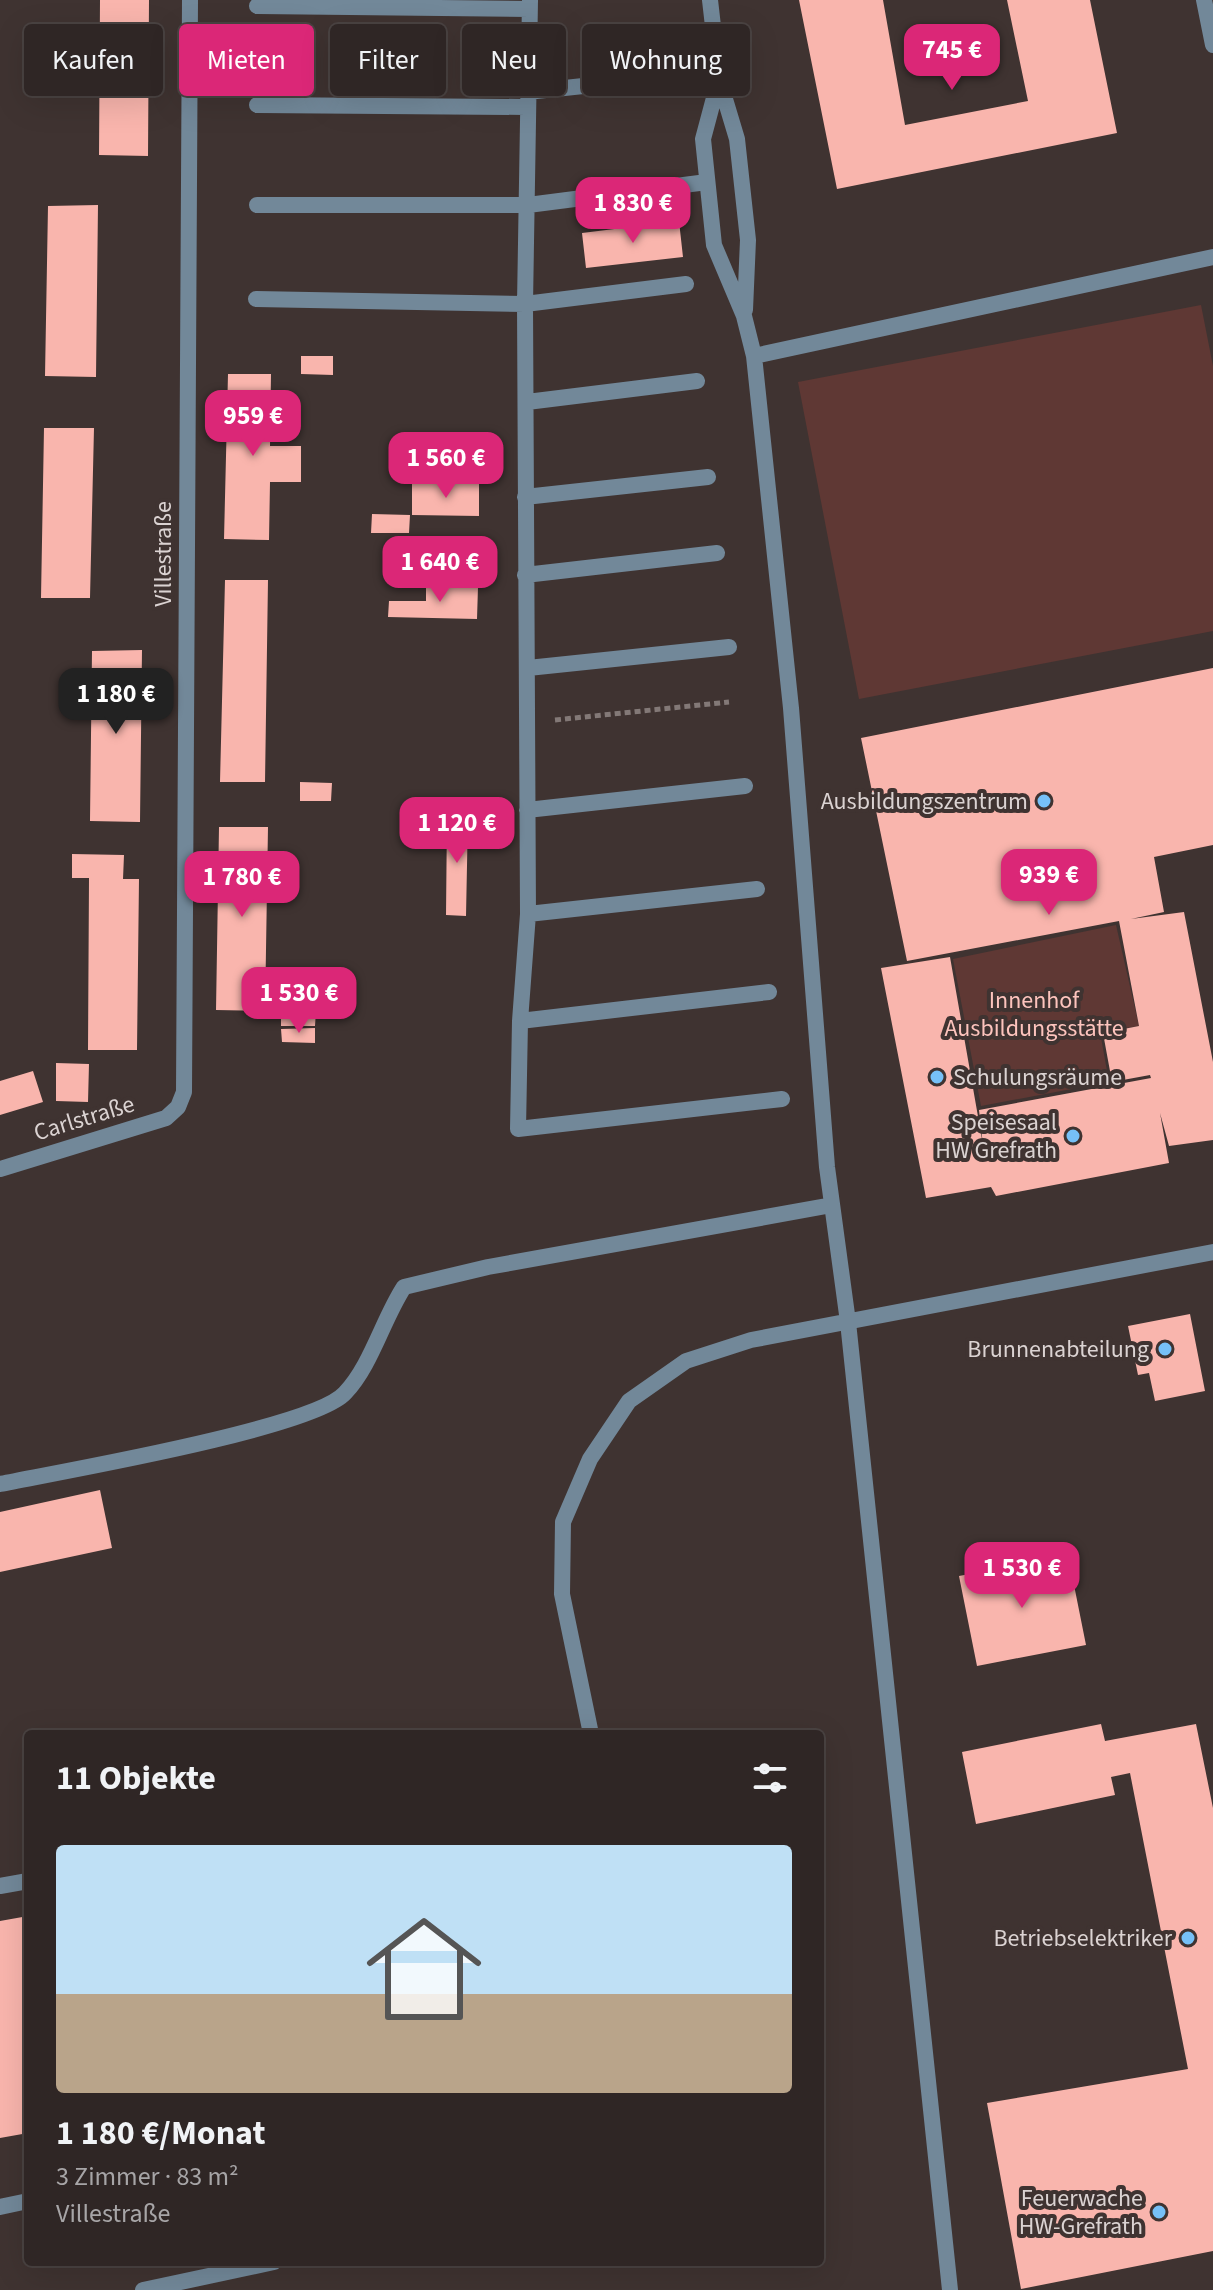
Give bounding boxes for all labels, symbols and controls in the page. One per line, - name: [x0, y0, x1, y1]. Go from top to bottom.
- chip: Kaufen: [24, 24, 163, 96]
- chip: Mieten: [179, 24, 314, 96]
- chip: Filter: [330, 24, 446, 96]
- chip: Neu: [462, 24, 566, 96]
- chip: Wohnung: [582, 24, 750, 96]
- pin: 745 €: [896, 24, 1008, 92]
- text: 745 €: [922, 31, 982, 68]
- pin: 1 830 €: [559, 177, 707, 245]
- text: 1 830 €: [593, 184, 673, 221]
- pin: 959 €: [197, 390, 309, 458]
- text: 959 €: [223, 397, 283, 434]
- pin: 1 560 €: [372, 432, 520, 500]
- text: 1 560 €: [406, 439, 486, 476]
- street label: Villestraße: [146, 501, 181, 607]
- pin: 1 640 €: [366, 536, 514, 604]
- text: 1 640 €: [400, 543, 480, 580]
- pin: 1 180 €: [42, 668, 190, 736]
- text: 1 180 €: [76, 675, 156, 712]
- place label: Ausbildungszentrum: [821, 784, 1028, 819]
- marker: Ausbildungszentrum: [1035, 792, 1053, 810]
- pin: 1 120 €: [383, 797, 531, 865]
- text: 1 120 €: [417, 804, 497, 841]
- pin: 939 €: [993, 849, 1105, 917]
- pin: 1 780 €: [168, 851, 316, 919]
- text: 939 €: [1019, 856, 1079, 893]
- text: 1 780 €: [202, 858, 282, 895]
- pin: 1 530 €: [225, 967, 373, 1035]
- text: 1 530 €: [259, 974, 339, 1011]
- park label: Innenhof Ausbildungsstätte: [944, 983, 1124, 1046]
- place label: Schulungsräume: [953, 1060, 1122, 1095]
- marker: Schulungsräume: [928, 1068, 946, 1086]
- street label: Carlstraße: [30, 1087, 139, 1150]
- place label: Speisesaal HW Grefrath: [935, 1105, 1057, 1168]
- marker: Speisesaal HW Grefrath: [1064, 1127, 1082, 1145]
- place label: Brunnenabteilung: [967, 1332, 1149, 1367]
- marker: Brunnenabteilung: [1156, 1340, 1174, 1358]
- pin: 1 530 €: [948, 1542, 1096, 1610]
- text: 1 530 €: [982, 1549, 1062, 1586]
- text: 11 Objekte: [56, 1754, 216, 1803]
- icon: filters: [748, 1756, 792, 1800]
- icon: home: [352, 1897, 496, 2041]
- place label: Betriebselektriker: [993, 1921, 1173, 1956]
- marker: Betriebselektriker: [1179, 1929, 1197, 1947]
- text: 1 180 €/Monat: [56, 2109, 265, 2158]
- text: 3 Zimmer · 83 m²: [56, 2158, 239, 2195]
- place label: Feuerwache HW-Grefrath: [1019, 2181, 1143, 2244]
- text: Villestraße: [56, 2195, 171, 2232]
- marker: Feuerwache HW-Grefrath: [1150, 2203, 1168, 2221]

